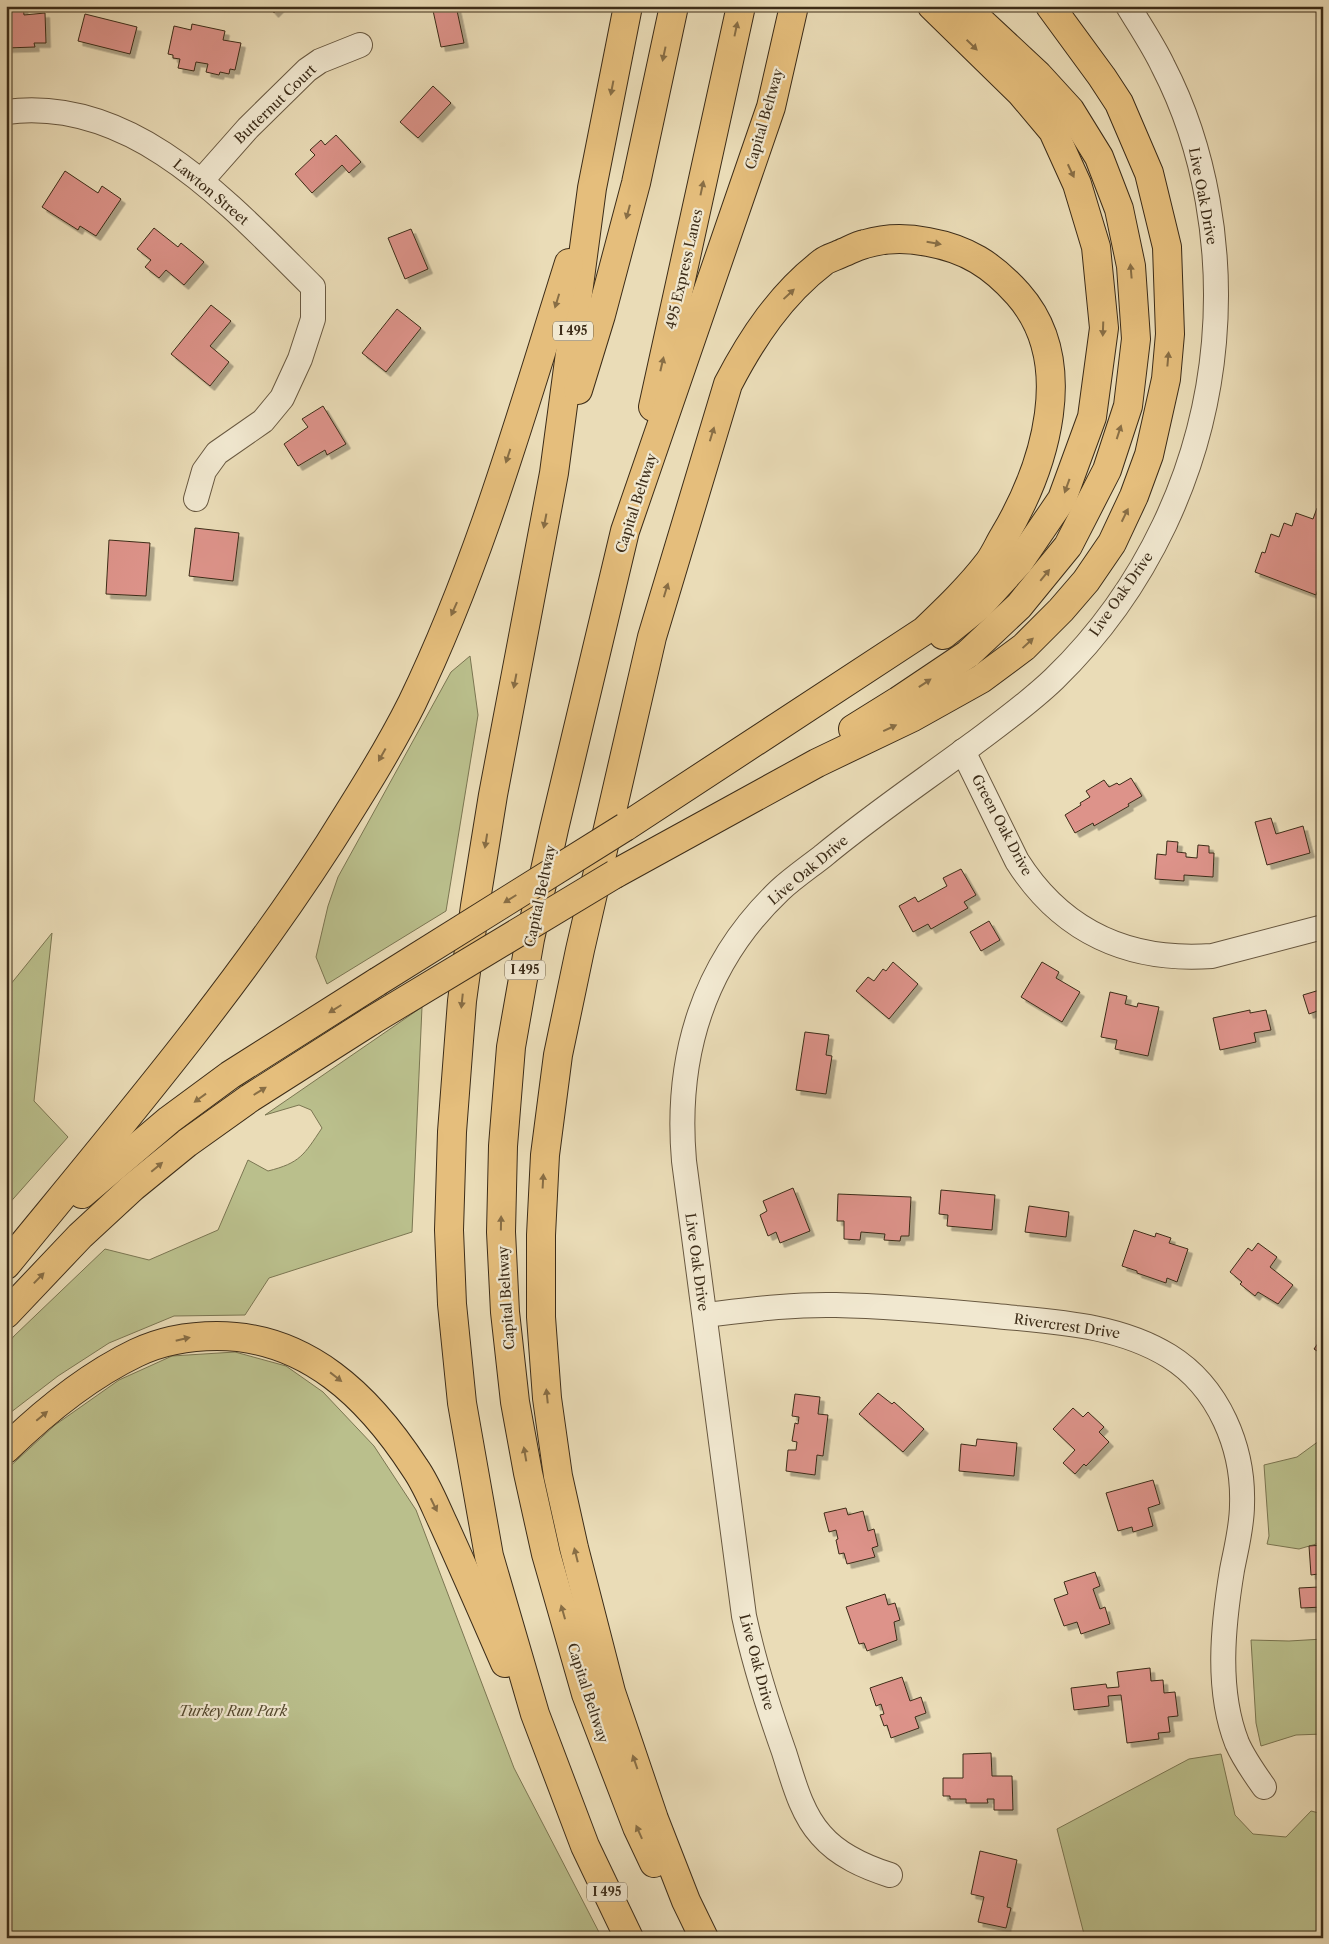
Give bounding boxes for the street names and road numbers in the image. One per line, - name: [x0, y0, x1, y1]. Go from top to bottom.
- street label: Butternut Court: [230, 60, 320, 148]
- street label: Capital Beltway: [741, 66, 787, 171]
- street label: Live Oak Drive: [1185, 146, 1221, 246]
- street label: Lawton Street: [169, 155, 253, 229]
- street label: 495 Express Lanes: [661, 207, 707, 331]
- road number: I 495: [553, 322, 593, 341]
- street label: Capital Beltway: [611, 451, 661, 555]
- street label: Live Oak Drive: [1085, 548, 1157, 640]
- street label: Green Oak Drive: [968, 771, 1036, 879]
- street label: Live Oak Drive: [764, 831, 852, 909]
- street label: Capital Beltway: [520, 843, 560, 949]
- road number: I 495: [505, 960, 545, 980]
- street label: Live Oak Drive: [681, 1212, 713, 1312]
- street label: Capital Beltway: [493, 1245, 519, 1351]
- street label: Rivercrest Drive: [1013, 1310, 1121, 1342]
- street label: Live Oak Drive: [735, 1612, 779, 1712]
- street label: Capital Beltway: [563, 1641, 613, 1745]
- road number: I 495: [587, 1882, 627, 1901]

